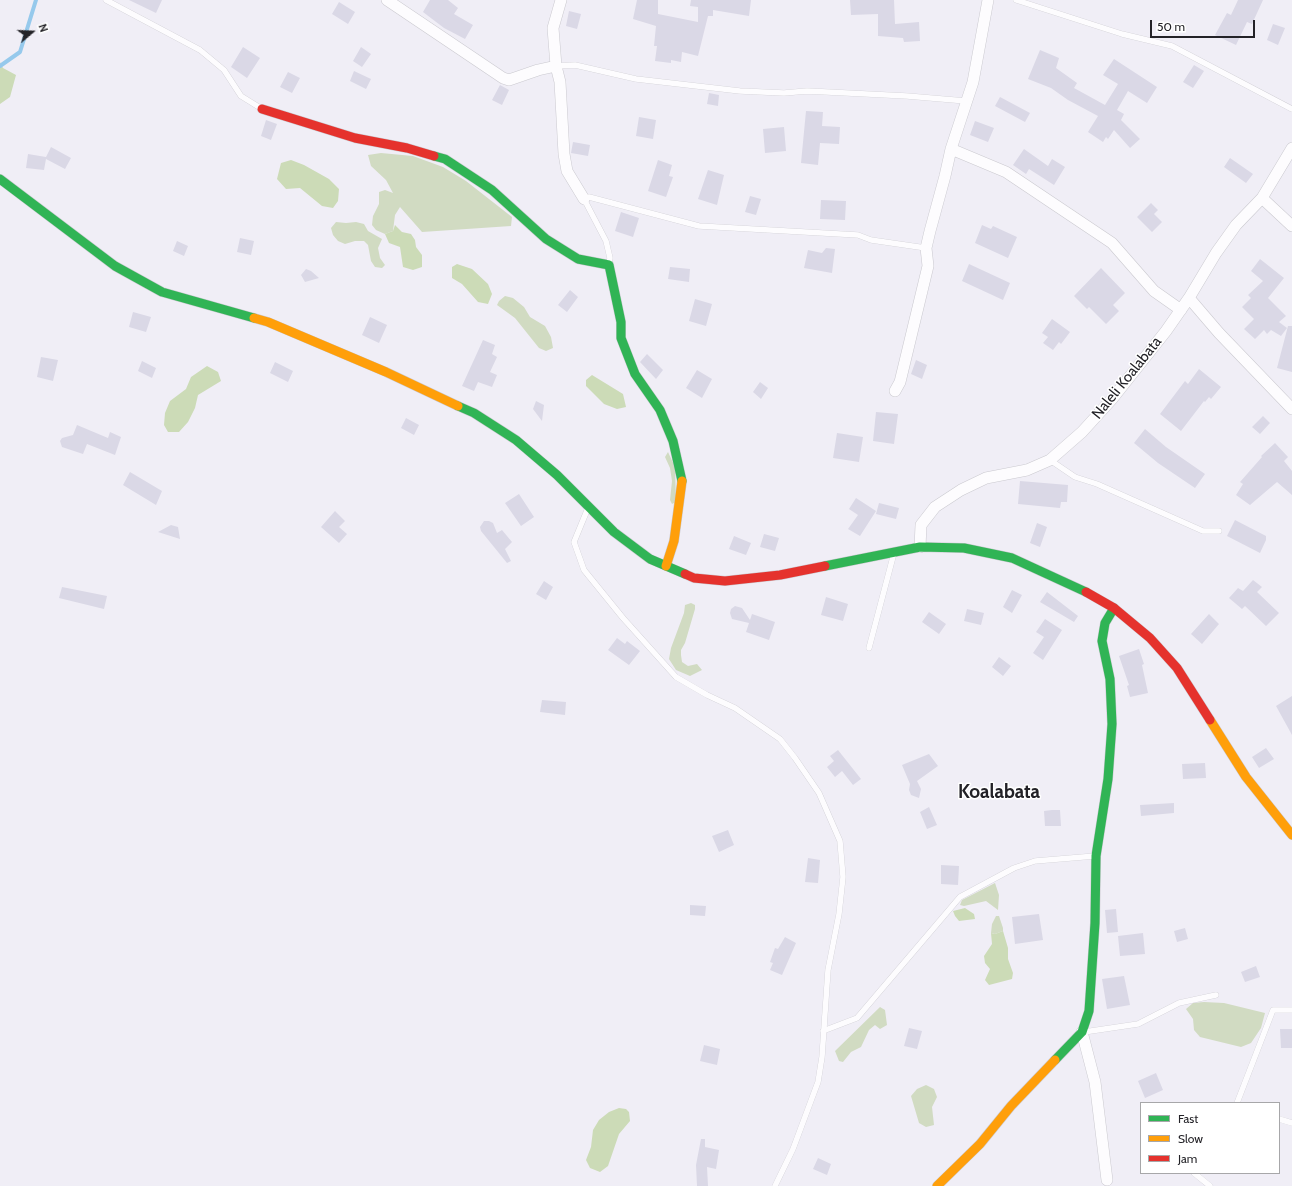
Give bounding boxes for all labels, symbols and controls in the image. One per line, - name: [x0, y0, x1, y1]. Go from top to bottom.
- north arrow: [12, 12, 52, 52]
- scale bar: [1152, 12, 1257, 38]
- text: 50 m: [1157, 19, 1185, 34]
- text: N: [35, 22, 51, 34]
- street label: Naleli Koalabata: [1088, 333, 1166, 423]
- district label: Koalabata: [958, 781, 1040, 803]
- legend: [1140, 1102, 1280, 1174]
- text: Fast: [1178, 1111, 1198, 1126]
- text: Slow: [1178, 1131, 1203, 1146]
- text: Jam: [1178, 1151, 1197, 1166]

